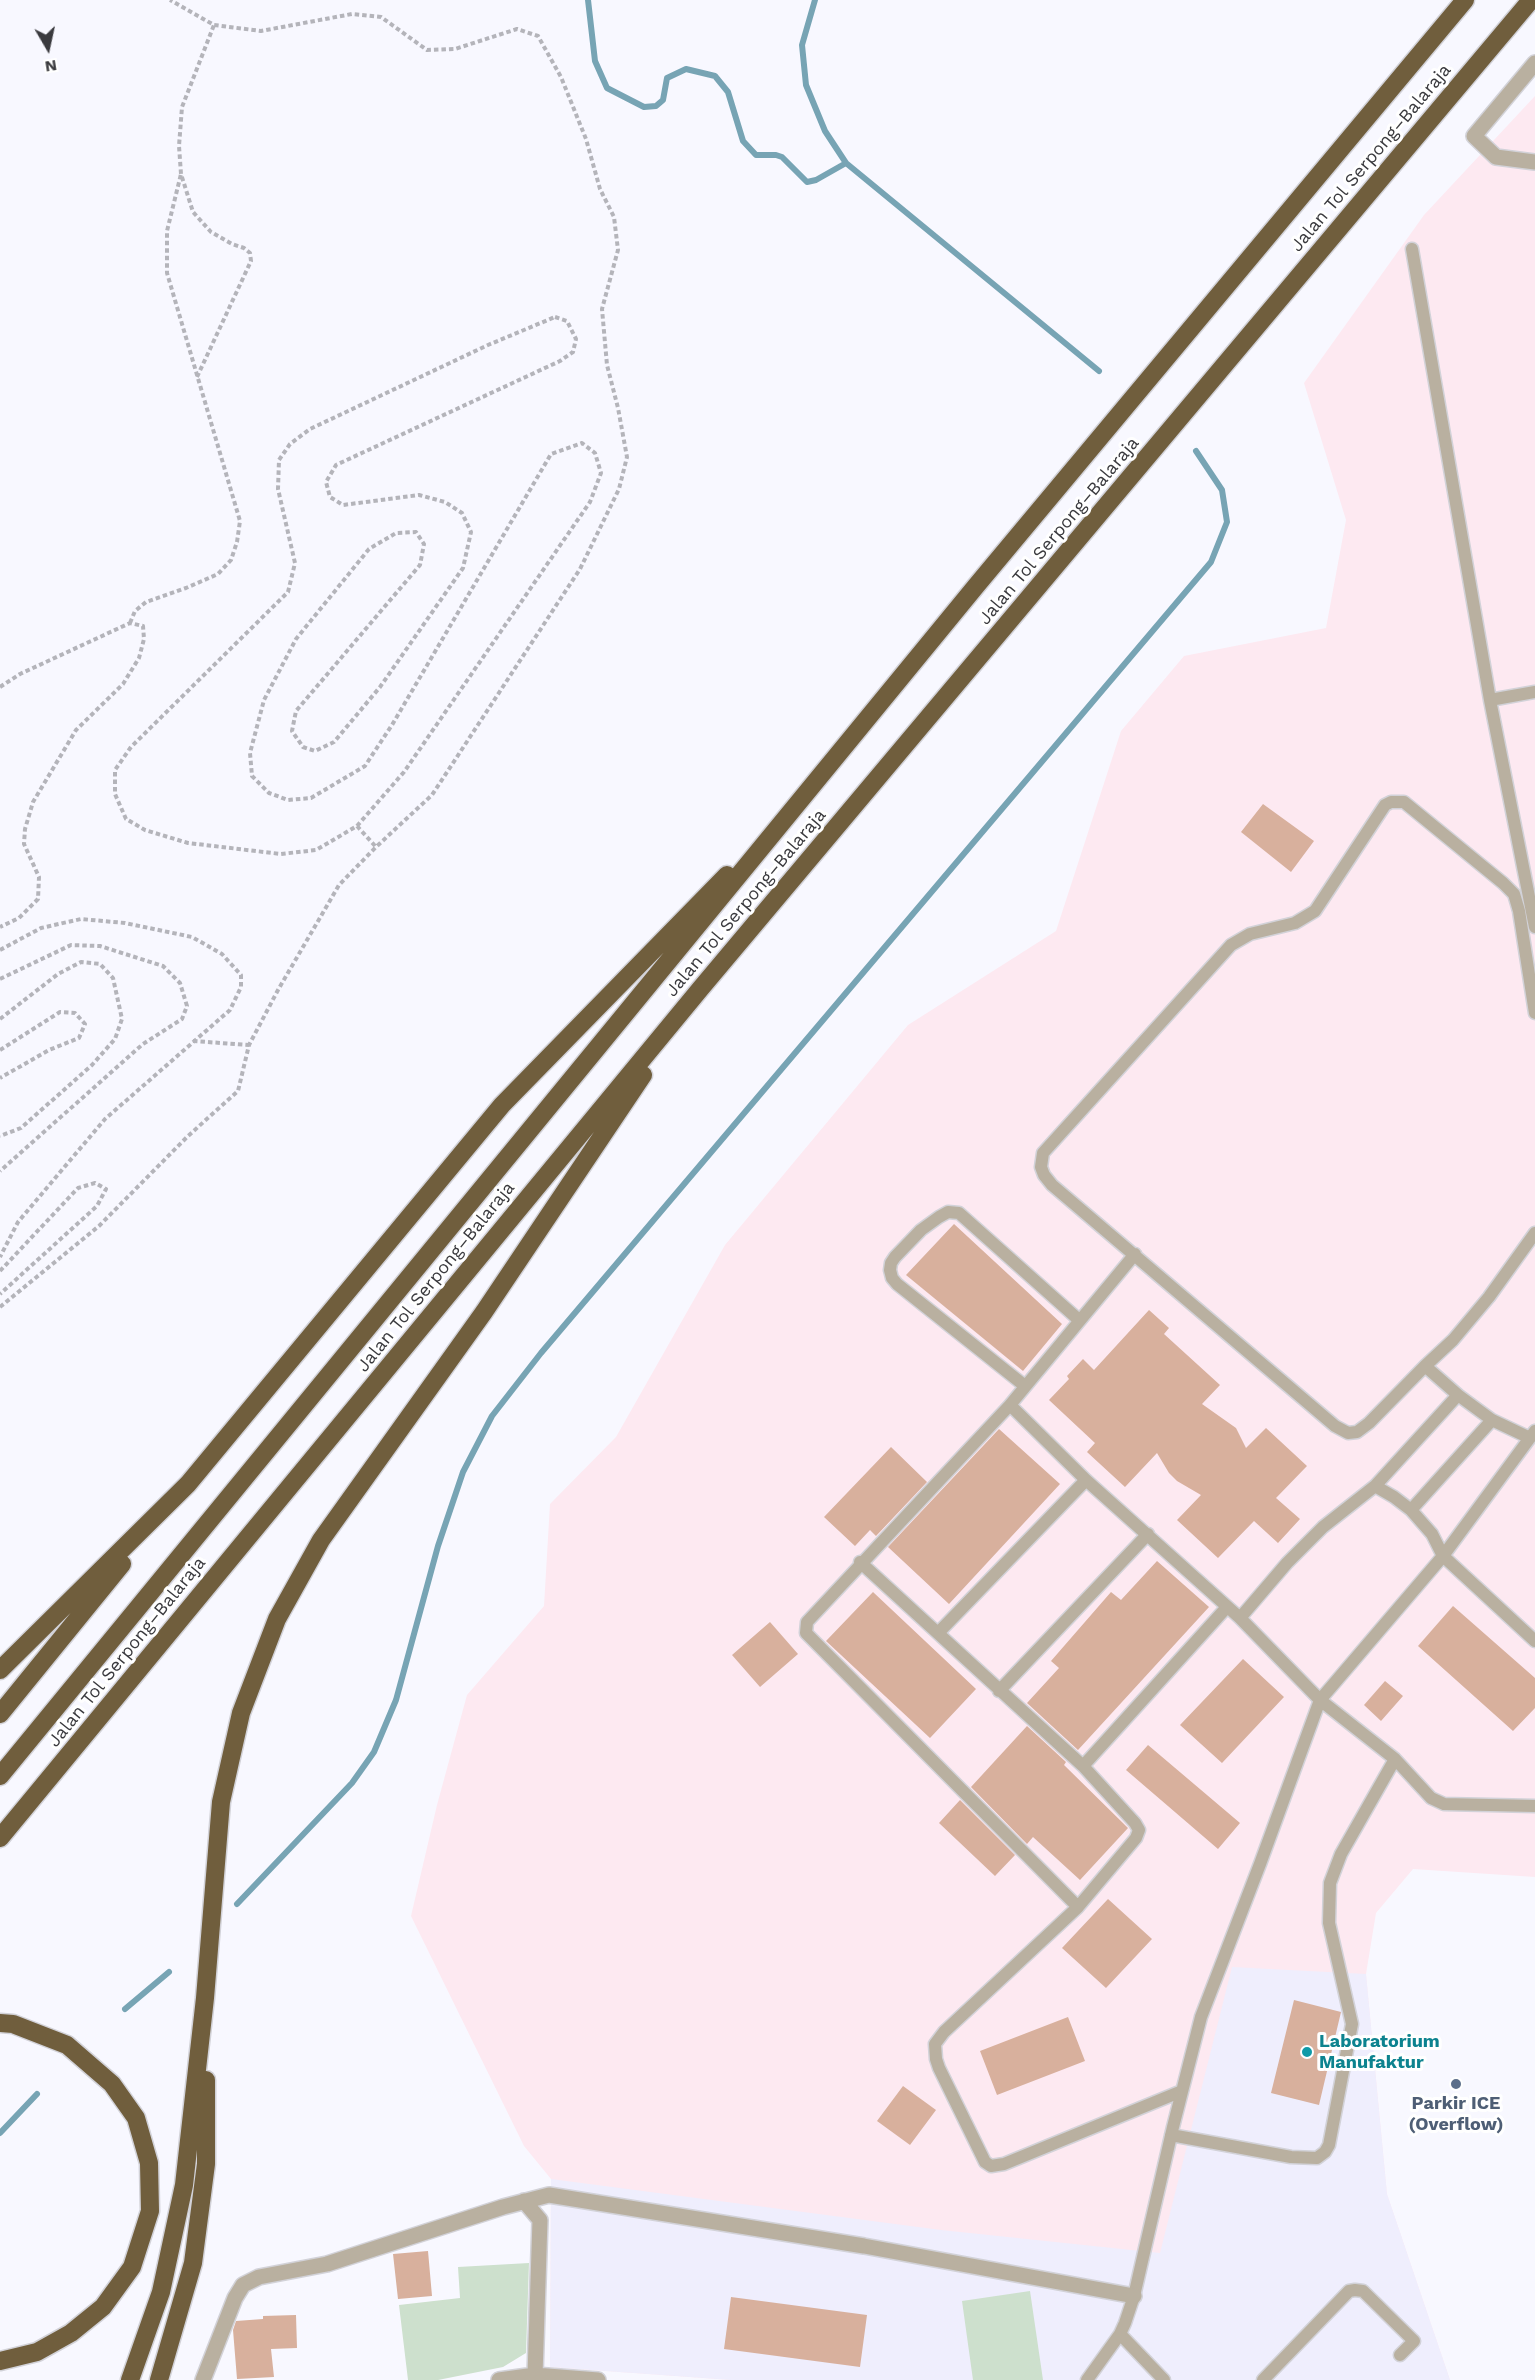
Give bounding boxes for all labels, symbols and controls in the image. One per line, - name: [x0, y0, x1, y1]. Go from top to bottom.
- north arrow: [18, 18, 78, 78]
- text: N: [44, 56, 58, 77]
- street label: Jalan Tol Serpong–Balaraja: [1286, 60, 1456, 256]
- street label: Jalan Tol Serpong–Balaraja: [974, 433, 1144, 629]
- street label: Jalan Tol Serpong–Balaraja: [661, 805, 831, 1001]
- street label: Jalan Tol Serpong–Balaraja: [353, 1178, 519, 1376]
- street label: Jalan Tol Serpong–Balaraja: [44, 1553, 210, 1751]
- place label: Laboratorium Manufaktur: [1319, 2031, 1440, 2074]
- marker: Laboratorium Manufaktur: [1300, 2045, 1314, 2059]
- marker: Parkir ICE (Overflow): [1449, 2077, 1463, 2091]
- place label: Parkir ICE (Overflow): [1408, 2093, 1504, 2136]

